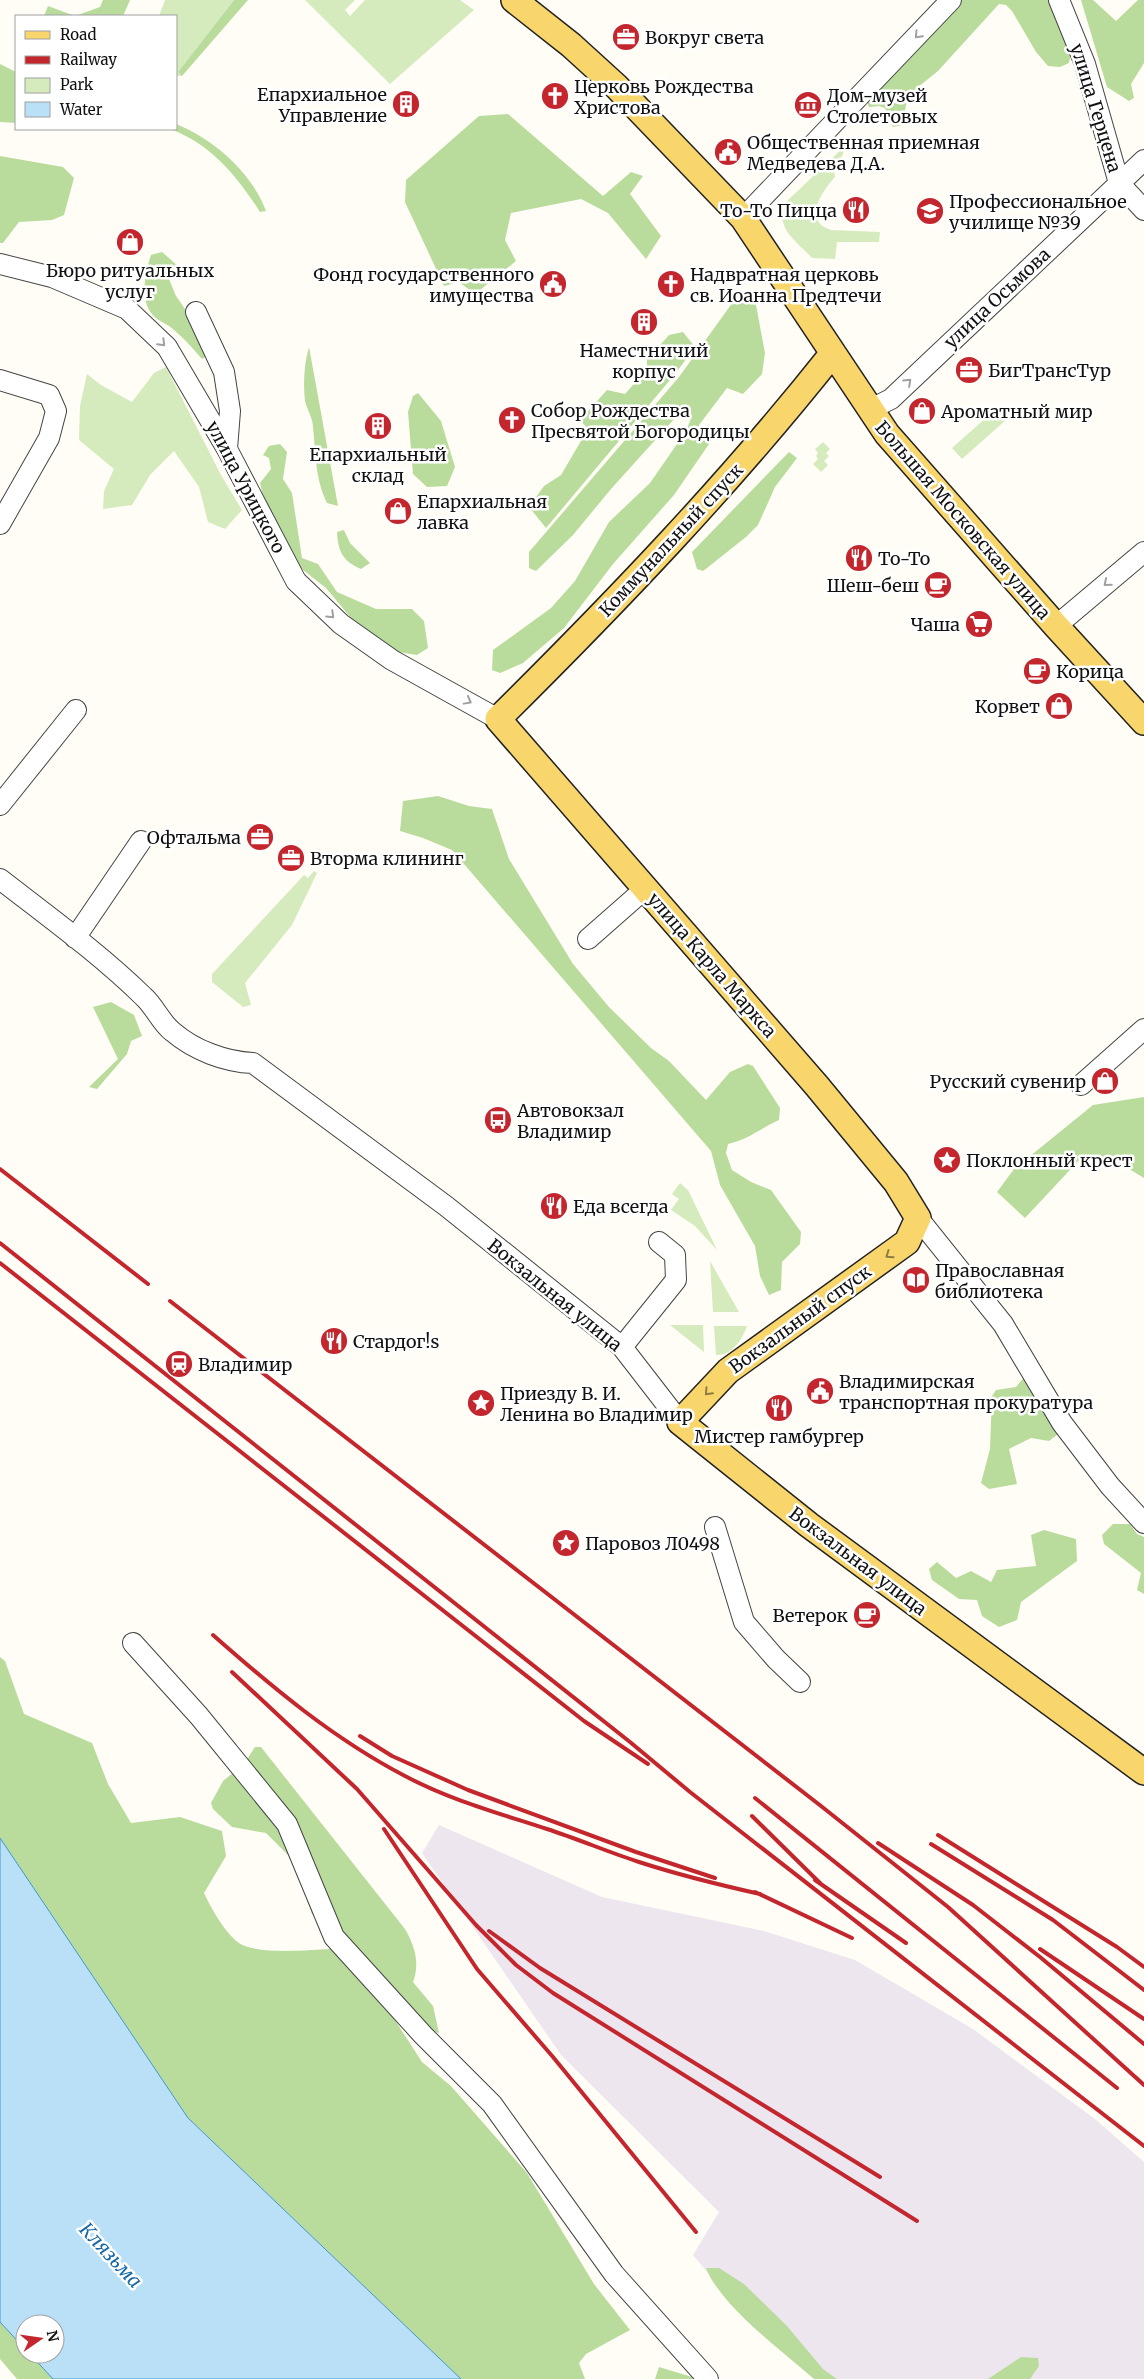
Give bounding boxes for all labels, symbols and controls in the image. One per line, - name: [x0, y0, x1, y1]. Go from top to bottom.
- legend: [15, 15, 178, 130]
- office icon: Вокруг света: [611, 22, 641, 52]
- text: Road: [60, 25, 96, 44]
- place label: Вокруг света: [645, 26, 764, 49]
- one-way arrow: [914, 29, 923, 38]
- street label: улица Герцена: [1065, 41, 1127, 176]
- text: Railway: [60, 50, 117, 69]
- text: Park: [60, 75, 94, 94]
- place label: Церковь Рождества Христова: [574, 75, 754, 119]
- church icon: Церковь Рождества Христова: [540, 81, 570, 111]
- place label: Епархиальное Управление: [257, 83, 387, 127]
- place label: Дом-музей Столетовых: [827, 84, 938, 128]
- building icon: Епархиальное Управление: [391, 89, 421, 119]
- museum icon: Дом-музей Столетовых: [793, 90, 823, 120]
- text: Water: [59, 100, 103, 119]
- place label: Общественная приемная Медведева Д.А.: [747, 131, 980, 175]
- public building icon: Общественная приемная Медведева Д.А.: [713, 137, 743, 167]
- place label: Профессиональное училище №39: [949, 190, 1127, 234]
- restaurant icon: То-То Пицца: [841, 195, 871, 225]
- school or university icon: Профессиональное училище №39: [915, 196, 945, 226]
- place label: То-То Пицца: [720, 199, 837, 222]
- shop icon: Бюро ритуальных услуг: [115, 227, 145, 257]
- street label: улица Осьмова: [939, 243, 1055, 353]
- place label: Бюро ритуальных услуг: [46, 259, 215, 303]
- place label: Фонд государственного имущества: [313, 263, 534, 307]
- place label: Надвратная церковь св. Иоанна Предтечи: [690, 263, 882, 307]
- public building icon: Фонд государственного имущества: [538, 269, 568, 299]
- church icon: Надвратная церковь св. Иоанна Предтечи: [656, 269, 686, 299]
- building icon: Наместничий корпус: [629, 307, 659, 337]
- one-way arrow: [156, 337, 165, 346]
- place label: Наместничий корпус: [579, 339, 709, 383]
- office icon: БигТрансТур: [954, 355, 984, 385]
- place label: БигТрансТур: [988, 359, 1111, 382]
- one-way arrow: [903, 379, 912, 388]
- shop icon: Ароматный мир: [907, 396, 937, 426]
- place label: Собор Рождества Пресвятой Богородицы: [531, 399, 750, 443]
- place label: Ароматный мир: [940, 400, 1092, 423]
- church icon: Собор Рождества Пресвятой Богородицы: [497, 405, 527, 435]
- building icon: Епархиальный склад: [363, 411, 393, 441]
- street label: Большая Московская улица: [870, 416, 1056, 624]
- street label: улица Урицкого: [201, 417, 291, 557]
- place label: Епархиальный склад: [309, 443, 447, 487]
- street label: Коммунальный спуск: [594, 458, 748, 621]
- place label: Епархиальная лавка: [417, 490, 548, 534]
- shop icon: Епархиальная лавка: [383, 496, 413, 526]
- restaurant icon: То-То: [844, 543, 874, 573]
- place label: То-То: [878, 547, 930, 570]
- cafe icon: Шеш-беш: [923, 570, 953, 600]
- place label: Шеш-беш: [826, 574, 919, 597]
- one-way arrow: [1103, 577, 1112, 586]
- one-way arrow: [326, 609, 335, 618]
- supermarket icon: Чаша: [964, 609, 994, 639]
- place label: Чаша: [911, 613, 960, 636]
- cafe icon: Корица: [1022, 656, 1052, 686]
- place label: Корица: [1056, 660, 1124, 683]
- shop icon: Корвет: [1044, 691, 1074, 721]
- one-way arrow: [463, 695, 472, 705]
- place label: Корвет: [975, 695, 1040, 718]
- office icon: Офтальма: [245, 822, 275, 852]
- place label: Офтальма: [147, 826, 241, 849]
- office icon: Вторма клининг: [276, 843, 306, 873]
- place label: Вторма клининг: [310, 847, 464, 870]
- street label: улица Карла Маркса: [643, 888, 782, 1043]
- shop icon: Русский сувенир: [1090, 1066, 1120, 1096]
- place label: Русский сувенир: [930, 1070, 1086, 1093]
- place label: Автовокзал Владимир: [516, 1099, 624, 1143]
- bus stop icon: Автовокзал Владимир: [483, 1105, 513, 1135]
- place icon: Поклонный крест: [932, 1145, 962, 1175]
- place label: Поклонный крест: [966, 1149, 1133, 1172]
- restaurant icon: Еда всегда: [539, 1191, 569, 1221]
- place label: Еда всегда: [573, 1195, 669, 1218]
- street label: Вокзальная улица: [483, 1234, 627, 1357]
- one-way arrow: [885, 1249, 895, 1258]
- street label: Вокзальный спуск: [724, 1259, 876, 1378]
- place label: Православная библиотека: [935, 1259, 1065, 1303]
- library icon: Православная библиотека: [901, 1265, 931, 1295]
- restaurant icon: Стардог!s: [319, 1326, 349, 1356]
- place label: Стардог!s: [353, 1330, 439, 1353]
- station icon: Владимир: [164, 1349, 194, 1379]
- place label: Владимир: [198, 1353, 292, 1376]
- place label: Владимирская транспортная прокуратура: [839, 1370, 1094, 1414]
- public building icon: Владимирская транспортная прокуратура: [805, 1376, 835, 1406]
- place label: Приезду В. И. Ленина во Владимир: [500, 1382, 693, 1426]
- one-way arrow: [705, 1386, 714, 1395]
- place icon: Приезду В. И. Ленина во Владимир: [466, 1388, 496, 1418]
- restaurant icon: Мистер гамбургер: [764, 1393, 794, 1423]
- place label: Мистер гамбургер: [694, 1425, 864, 1448]
- street label: Вокзальная улица: [785, 1502, 932, 1620]
- place icon: Паровоз Л0498: [551, 1528, 581, 1558]
- place label: Паровоз Л0498: [585, 1532, 720, 1555]
- cafe icon: Ветерок: [852, 1600, 882, 1630]
- place label: Ветерок: [772, 1604, 849, 1627]
- water label: Клязьма: [75, 2217, 147, 2293]
- north arrow: [15, 2314, 65, 2364]
- text: N: [43, 2329, 63, 2343]

